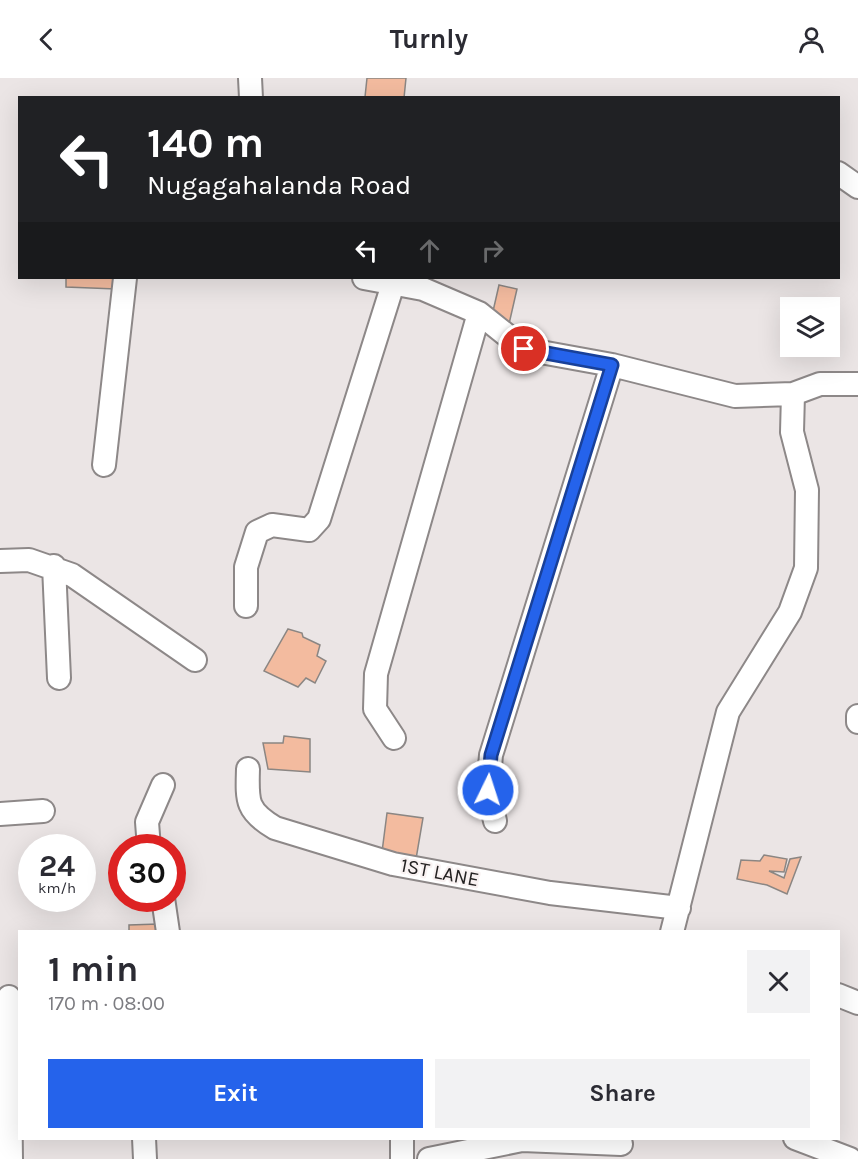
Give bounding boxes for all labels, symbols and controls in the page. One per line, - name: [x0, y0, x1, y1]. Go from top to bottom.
- icon: back: [30, 23, 63, 56]
- text: Turnly: [390, 23, 468, 55]
- icon: person: [795, 23, 828, 56]
- text: 140 m: [147, 118, 264, 168]
- icon: left: [48, 120, 126, 198]
- text: Nugagahalanda Road: [147, 169, 411, 201]
- icon: left: [350, 234, 383, 267]
- icon: ahead: [413, 234, 446, 267]
- icon: right: [476, 234, 509, 267]
- map controls: [780, 297, 840, 357]
- button: layers: [780, 297, 840, 357]
- pin: [498, 323, 549, 374]
- icon: arrive: [507, 332, 540, 365]
- position arrow: [456, 758, 520, 822]
- speed limit sign: 30: [108, 834, 186, 912]
- text: 24: [39, 848, 75, 884]
- street label: 1ST LANE: [399, 854, 481, 891]
- text: km/h: [38, 879, 76, 897]
- text: 1 min: [48, 948, 138, 990]
- button: close: [747, 950, 810, 1013]
- text: 170 m · 08:00: [48, 992, 165, 1015]
- button: Exit: [48, 1059, 423, 1128]
- button: Share: [435, 1059, 810, 1128]

